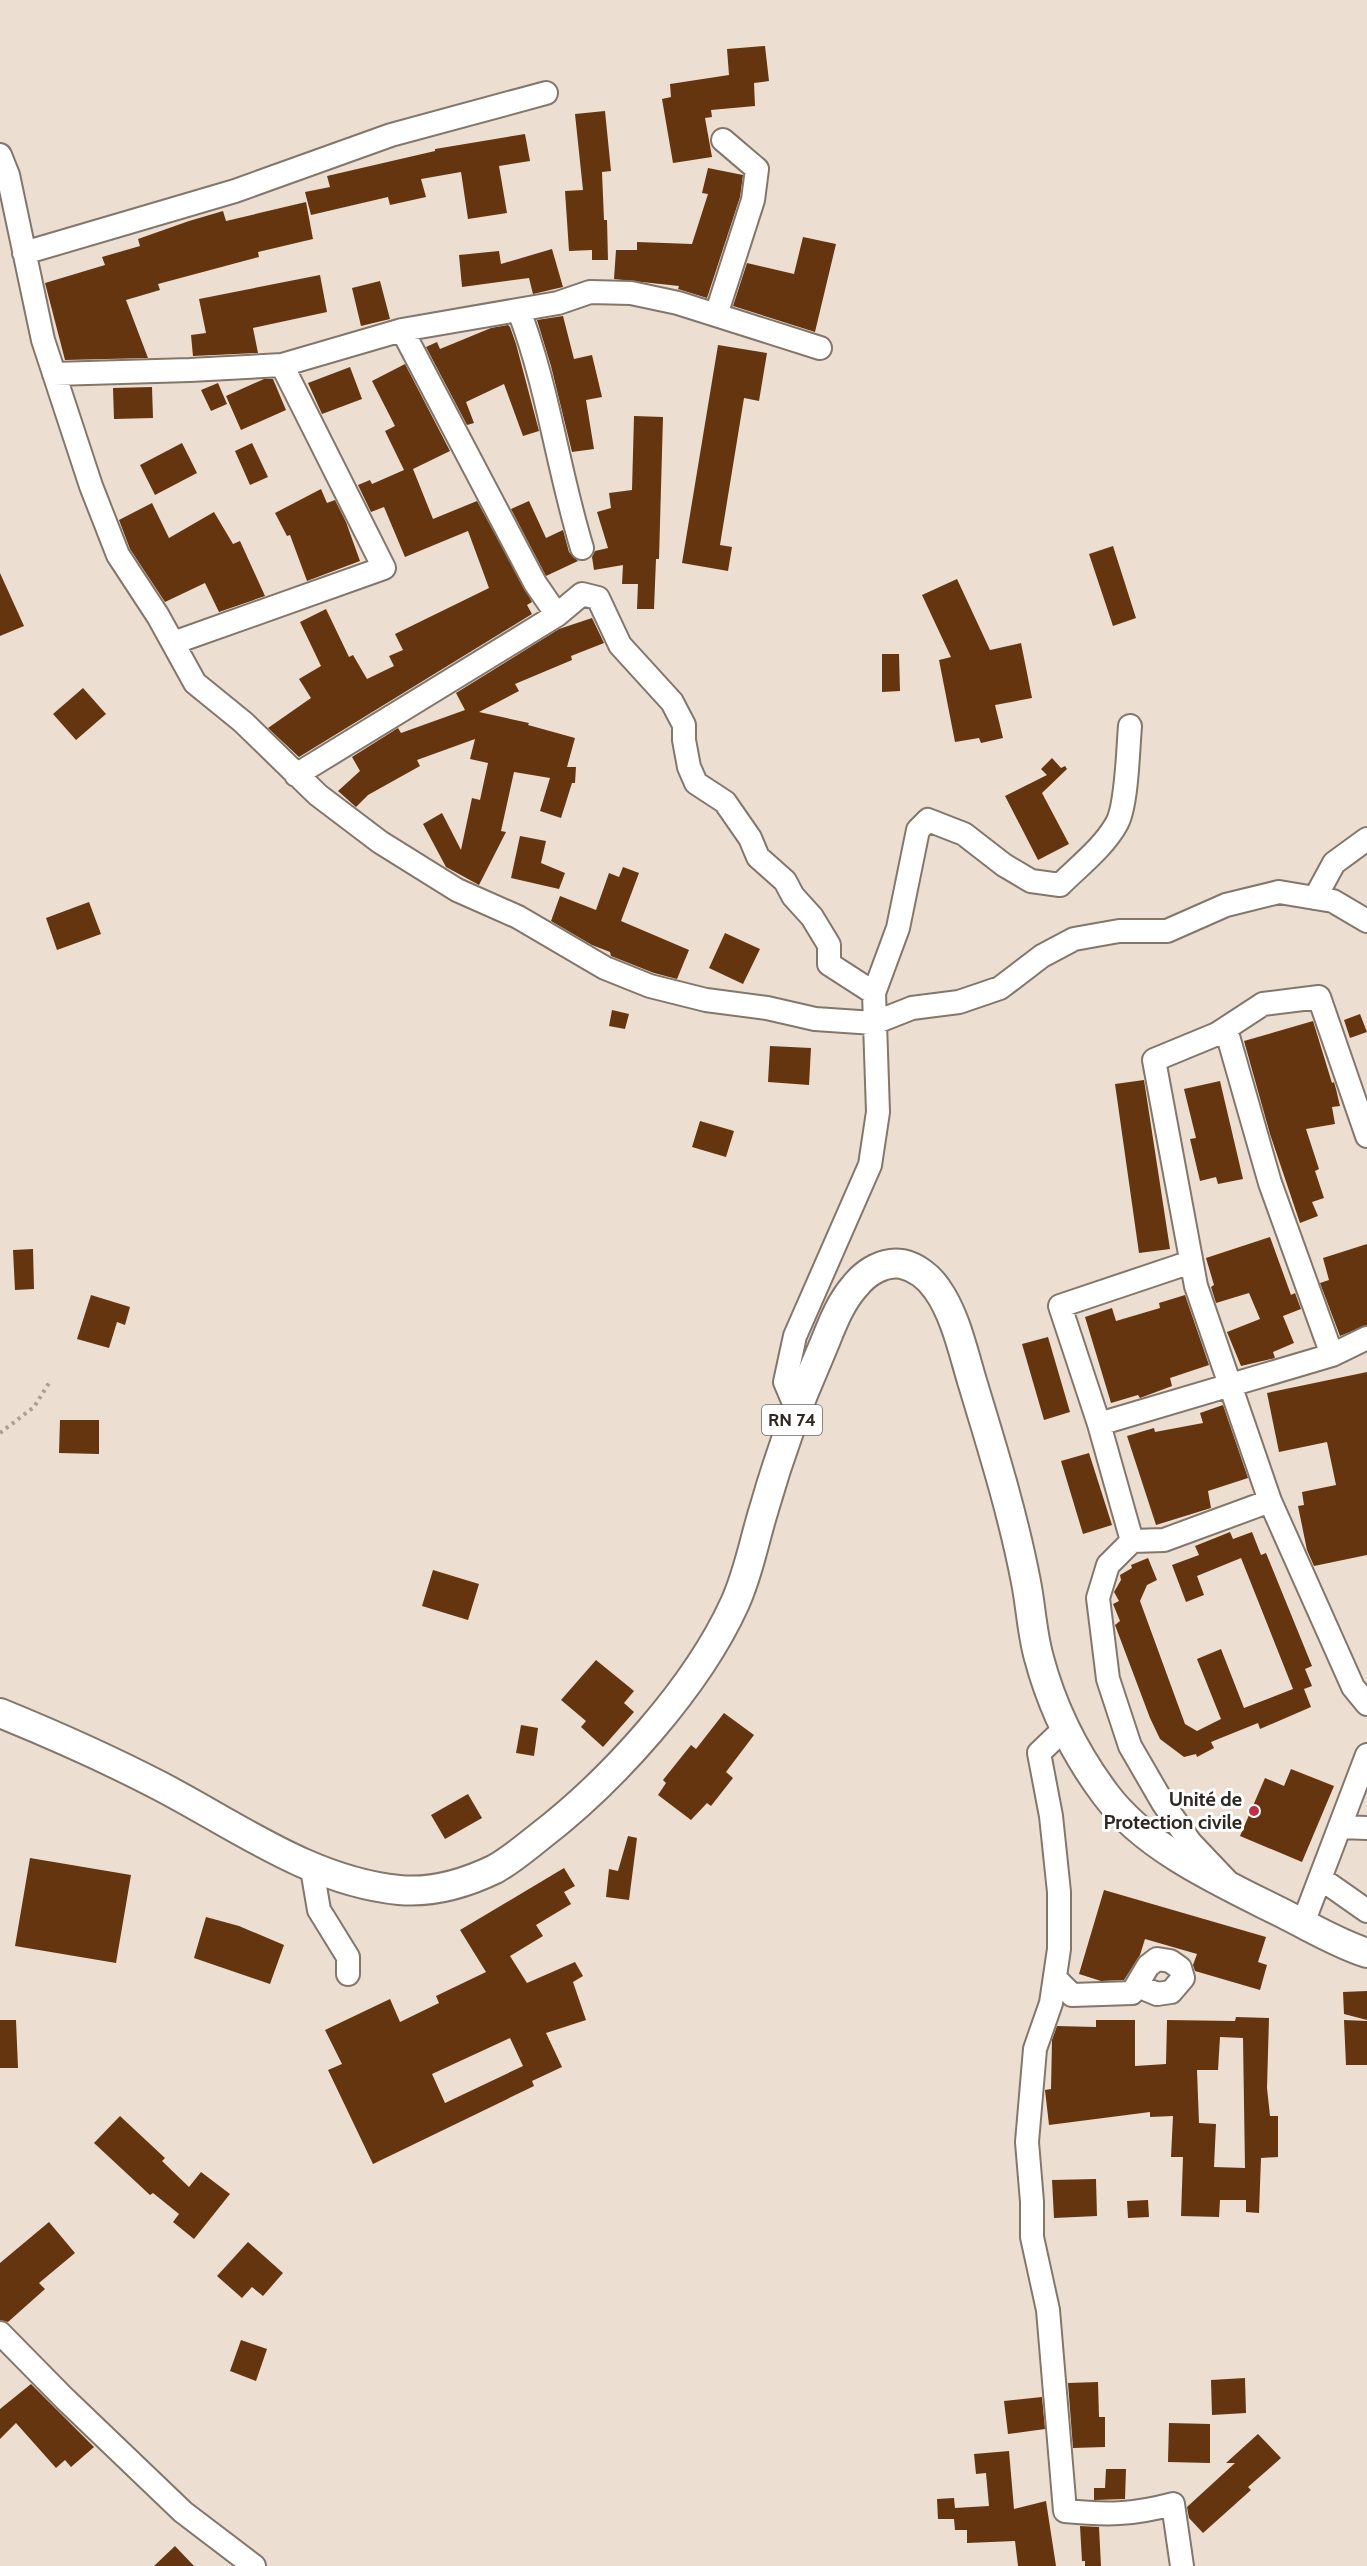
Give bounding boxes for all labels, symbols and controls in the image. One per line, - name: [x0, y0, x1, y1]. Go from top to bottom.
- road number: RN 74: [762, 1405, 822, 1435]
- place label: Unité de Protection civile: [1104, 1787, 1242, 1834]
- marker: Unité de Protection civile: [1247, 1804, 1261, 1818]

